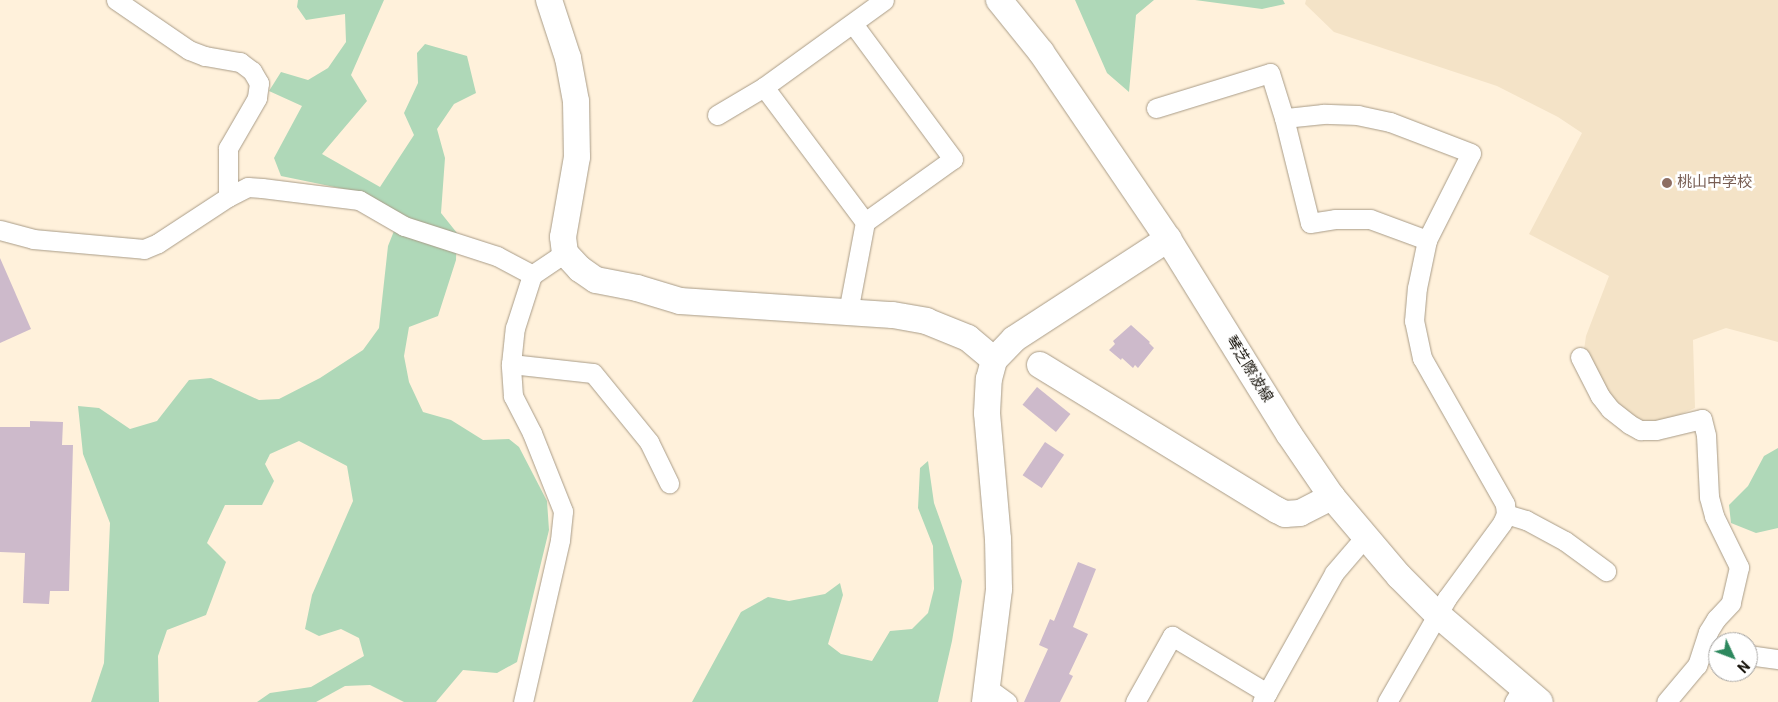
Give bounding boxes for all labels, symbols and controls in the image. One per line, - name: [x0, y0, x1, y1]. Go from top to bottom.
- place label: 桃山中学校: [1677, 174, 1752, 192]
- marker: 桃山中学校: [1661, 177, 1673, 189]
- street label: 琴芝際波線: [1221, 332, 1277, 406]
- north arrow: [1708, 632, 1758, 682]
- text: N: [1734, 657, 1752, 676]

